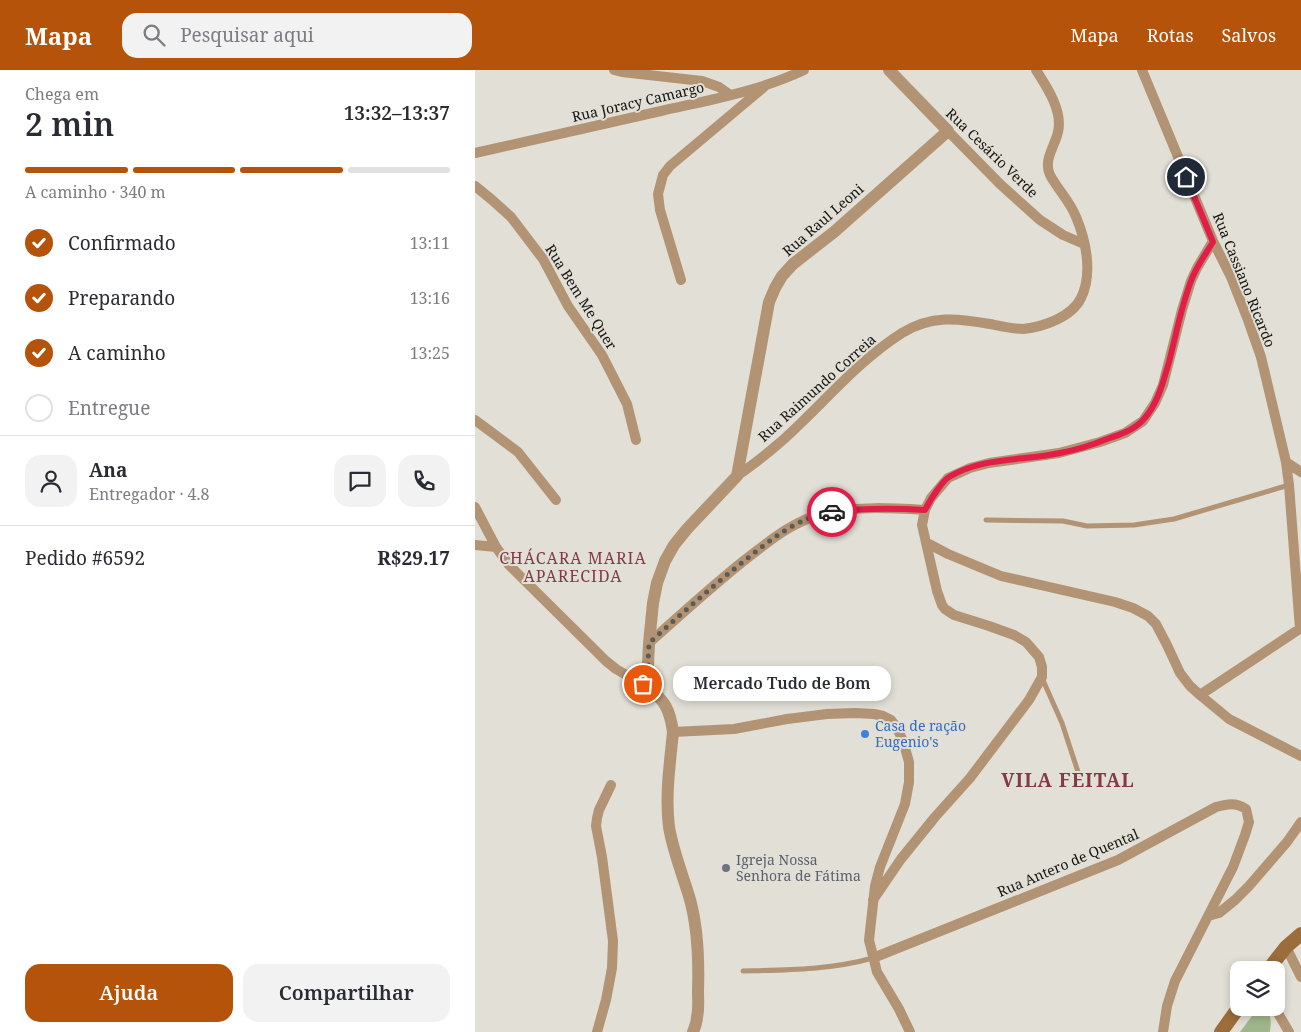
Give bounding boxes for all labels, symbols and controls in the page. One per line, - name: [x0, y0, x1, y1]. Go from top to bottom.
- search box: [122, 13, 472, 58]
- text: Mapa: [25, 19, 92, 52]
- icon: search: [140, 21, 168, 49]
- text: Pesquisar aqui: [180, 22, 314, 48]
- text: Mapa: [1071, 23, 1119, 47]
- text: Rotas: [1147, 23, 1194, 47]
- text: Salvos: [1222, 23, 1276, 47]
- street label: Rua Joracy Camargo: [570, 77, 706, 126]
- text: Chega em: [25, 83, 99, 105]
- text: 13:32–13:37: [344, 100, 450, 126]
- text: 2 min: [25, 102, 114, 145]
- street label: Rua Cesário Verde: [942, 104, 1043, 202]
- pin: [1165, 156, 1207, 198]
- icon: home: [1172, 163, 1200, 191]
- street label: Rua Raul Leoni: [778, 179, 868, 260]
- text: A caminho · 340 m: [25, 181, 166, 203]
- street label: Rua Cassiano Ricardo: [1209, 210, 1280, 350]
- icon: check: [25, 229, 53, 257]
- text: Confirmado: [68, 230, 176, 256]
- text: 13:11: [410, 232, 450, 254]
- street label: Rua Bem Me Quer: [541, 240, 622, 353]
- icon: check: [25, 284, 53, 312]
- text: Preparando: [68, 285, 175, 311]
- text: 13:16: [410, 287, 450, 309]
- street label: Rua Raimundo Correia: [754, 330, 880, 446]
- icon: check: [25, 339, 53, 367]
- text: A caminho: [68, 340, 166, 366]
- text: 13:25: [410, 342, 450, 364]
- text: Entregue: [68, 395, 150, 421]
- button: person: [25, 455, 77, 507]
- button: chat: [334, 455, 386, 507]
- button: phone: [398, 455, 450, 507]
- text: Ana: [89, 457, 127, 483]
- text: Entregador · 4.8: [89, 483, 209, 505]
- courier: [807, 487, 857, 537]
- icon: car: [818, 498, 846, 526]
- text: Pedido #6592: [25, 545, 145, 571]
- text: R$29.17: [377, 545, 450, 571]
- district label: CHÁCARA MARIA APARECIDA: [499, 547, 647, 587]
- pin: [622, 663, 664, 705]
- callout: Mercado Tudo de Bom: [673, 666, 891, 702]
- icon: bag: [629, 670, 657, 698]
- text: Mercado Tudo de Bom: [693, 672, 871, 694]
- place label: Casa de ração Eugenio's: [875, 716, 966, 751]
- marker: Casa de ração Eugenio's: [859, 728, 871, 740]
- district label: VILA FEITAL: [1001, 767, 1135, 793]
- street label: Rua Antero de Quental: [994, 824, 1142, 901]
- place label: Igreja Nossa Senhora de Fátima: [736, 850, 861, 885]
- marker: Igreja Nossa Senhora de Fátima: [720, 862, 732, 874]
- map controls: [1230, 961, 1285, 1016]
- button: layers: [1230, 961, 1285, 1016]
- button: Ajuda: [25, 964, 233, 1022]
- button: Compartilhar: [243, 964, 450, 1022]

